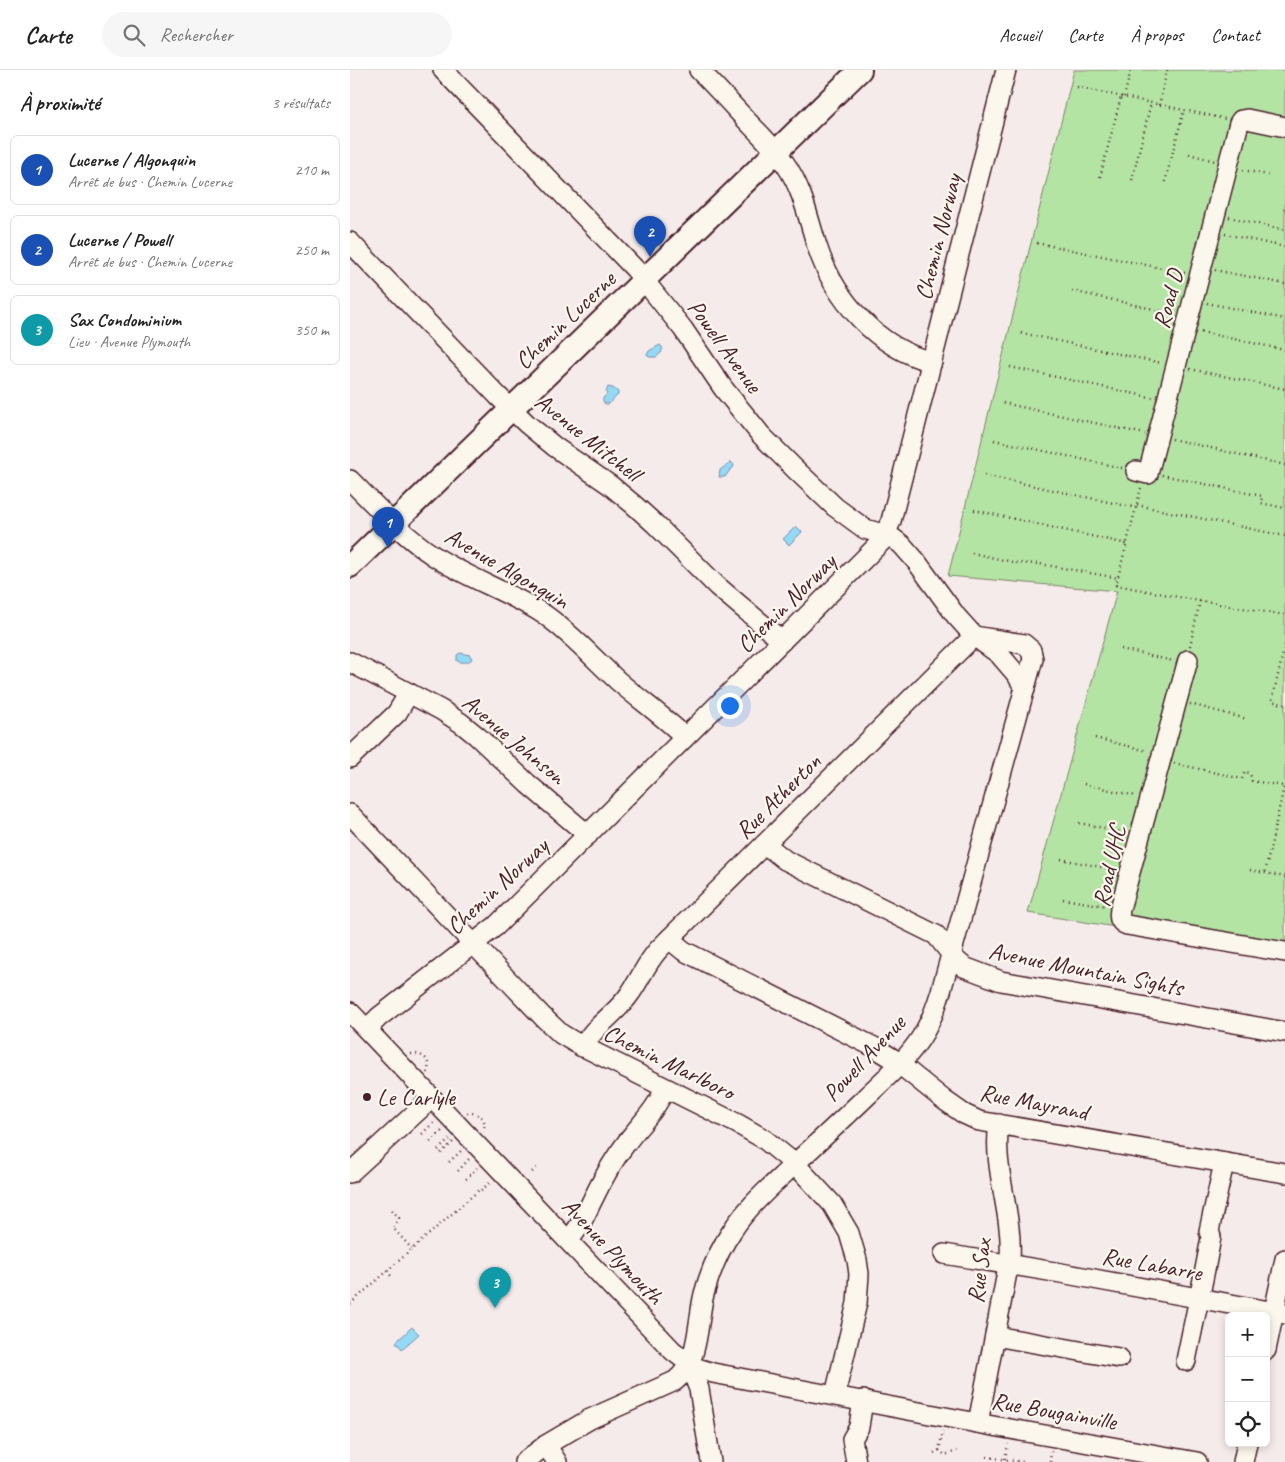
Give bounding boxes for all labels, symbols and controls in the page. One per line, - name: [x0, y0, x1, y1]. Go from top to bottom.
- search box: [102, 12, 452, 57]
- text: Carte: [25, 20, 72, 50]
- icon: search: [120, 21, 148, 49]
- text: Rechercher: [160, 23, 233, 47]
- text: Accueil: [1000, 24, 1040, 46]
- text: Carte: [1068, 24, 1103, 46]
- text: À propos: [1131, 24, 1183, 46]
- text: Contact: [1211, 24, 1260, 46]
- text: À proximité: [20, 90, 100, 116]
- text: 3 résultats: [271, 93, 330, 113]
- text: Lucerne / Algonquin: [68, 148, 195, 172]
- text: 1: [33, 160, 41, 180]
- text: 210 m: [295, 160, 329, 180]
- street label: Chemin Norway: [908, 169, 969, 303]
- text: Arrêt de bus · Chemin Lucerne: [68, 172, 232, 192]
- pin: 2: [634, 216, 666, 257]
- text: Lucerne / Powell: [68, 228, 171, 252]
- text: 2: [33, 240, 41, 260]
- text: 250 m: [295, 240, 329, 260]
- text: Arrêt de bus · Chemin Lucerne: [68, 252, 232, 272]
- street label: Chemin Lucerne: [508, 263, 623, 375]
- street label: Road D: [1146, 264, 1191, 332]
- street label: Powell Avenue: [681, 294, 770, 400]
- text: Sax Condominium: [68, 308, 181, 332]
- text: 3: [33, 320, 41, 340]
- text: 350 m: [295, 320, 329, 340]
- text: Lieu · Avenue Plymouth: [68, 332, 190, 352]
- street label: Avenue Mitchell: [529, 386, 650, 490]
- pin: 1: [372, 507, 404, 548]
- street label: Avenue Algonquin: [440, 520, 575, 616]
- street label: Chemin Norway: [730, 546, 843, 659]
- street label: Avenue Johnson: [456, 687, 573, 792]
- your location: [717, 693, 743, 719]
- street label: Rue Atherton: [729, 747, 827, 845]
- street label: Road UHC: [1086, 820, 1133, 910]
- street label: Chemin Norway: [440, 830, 556, 941]
- street label: Avenue Mountain Sights: [986, 935, 1188, 1003]
- street label: Powell Avenue: [816, 1007, 913, 1108]
- street label: Chemin Marlboro: [599, 1017, 742, 1108]
- street label: Rue Mayrand: [977, 1077, 1094, 1128]
- place label: Le Carlyle: [377, 1082, 457, 1112]
- marker: Le Carlyle: [361, 1091, 373, 1103]
- street label: Avenue Plymouth: [556, 1191, 671, 1312]
- street label: Rue Sax: [960, 1235, 998, 1305]
- street label: Rue Labarre: [1100, 1241, 1206, 1288]
- pin: 3: [479, 1267, 511, 1308]
- map controls: [1225, 1312, 1270, 1447]
- button: +: [1225, 1312, 1270, 1357]
- button: −: [1225, 1357, 1270, 1402]
- street label: Rue Bougainville: [989, 1385, 1121, 1437]
- button: locate: [1225, 1402, 1270, 1447]

